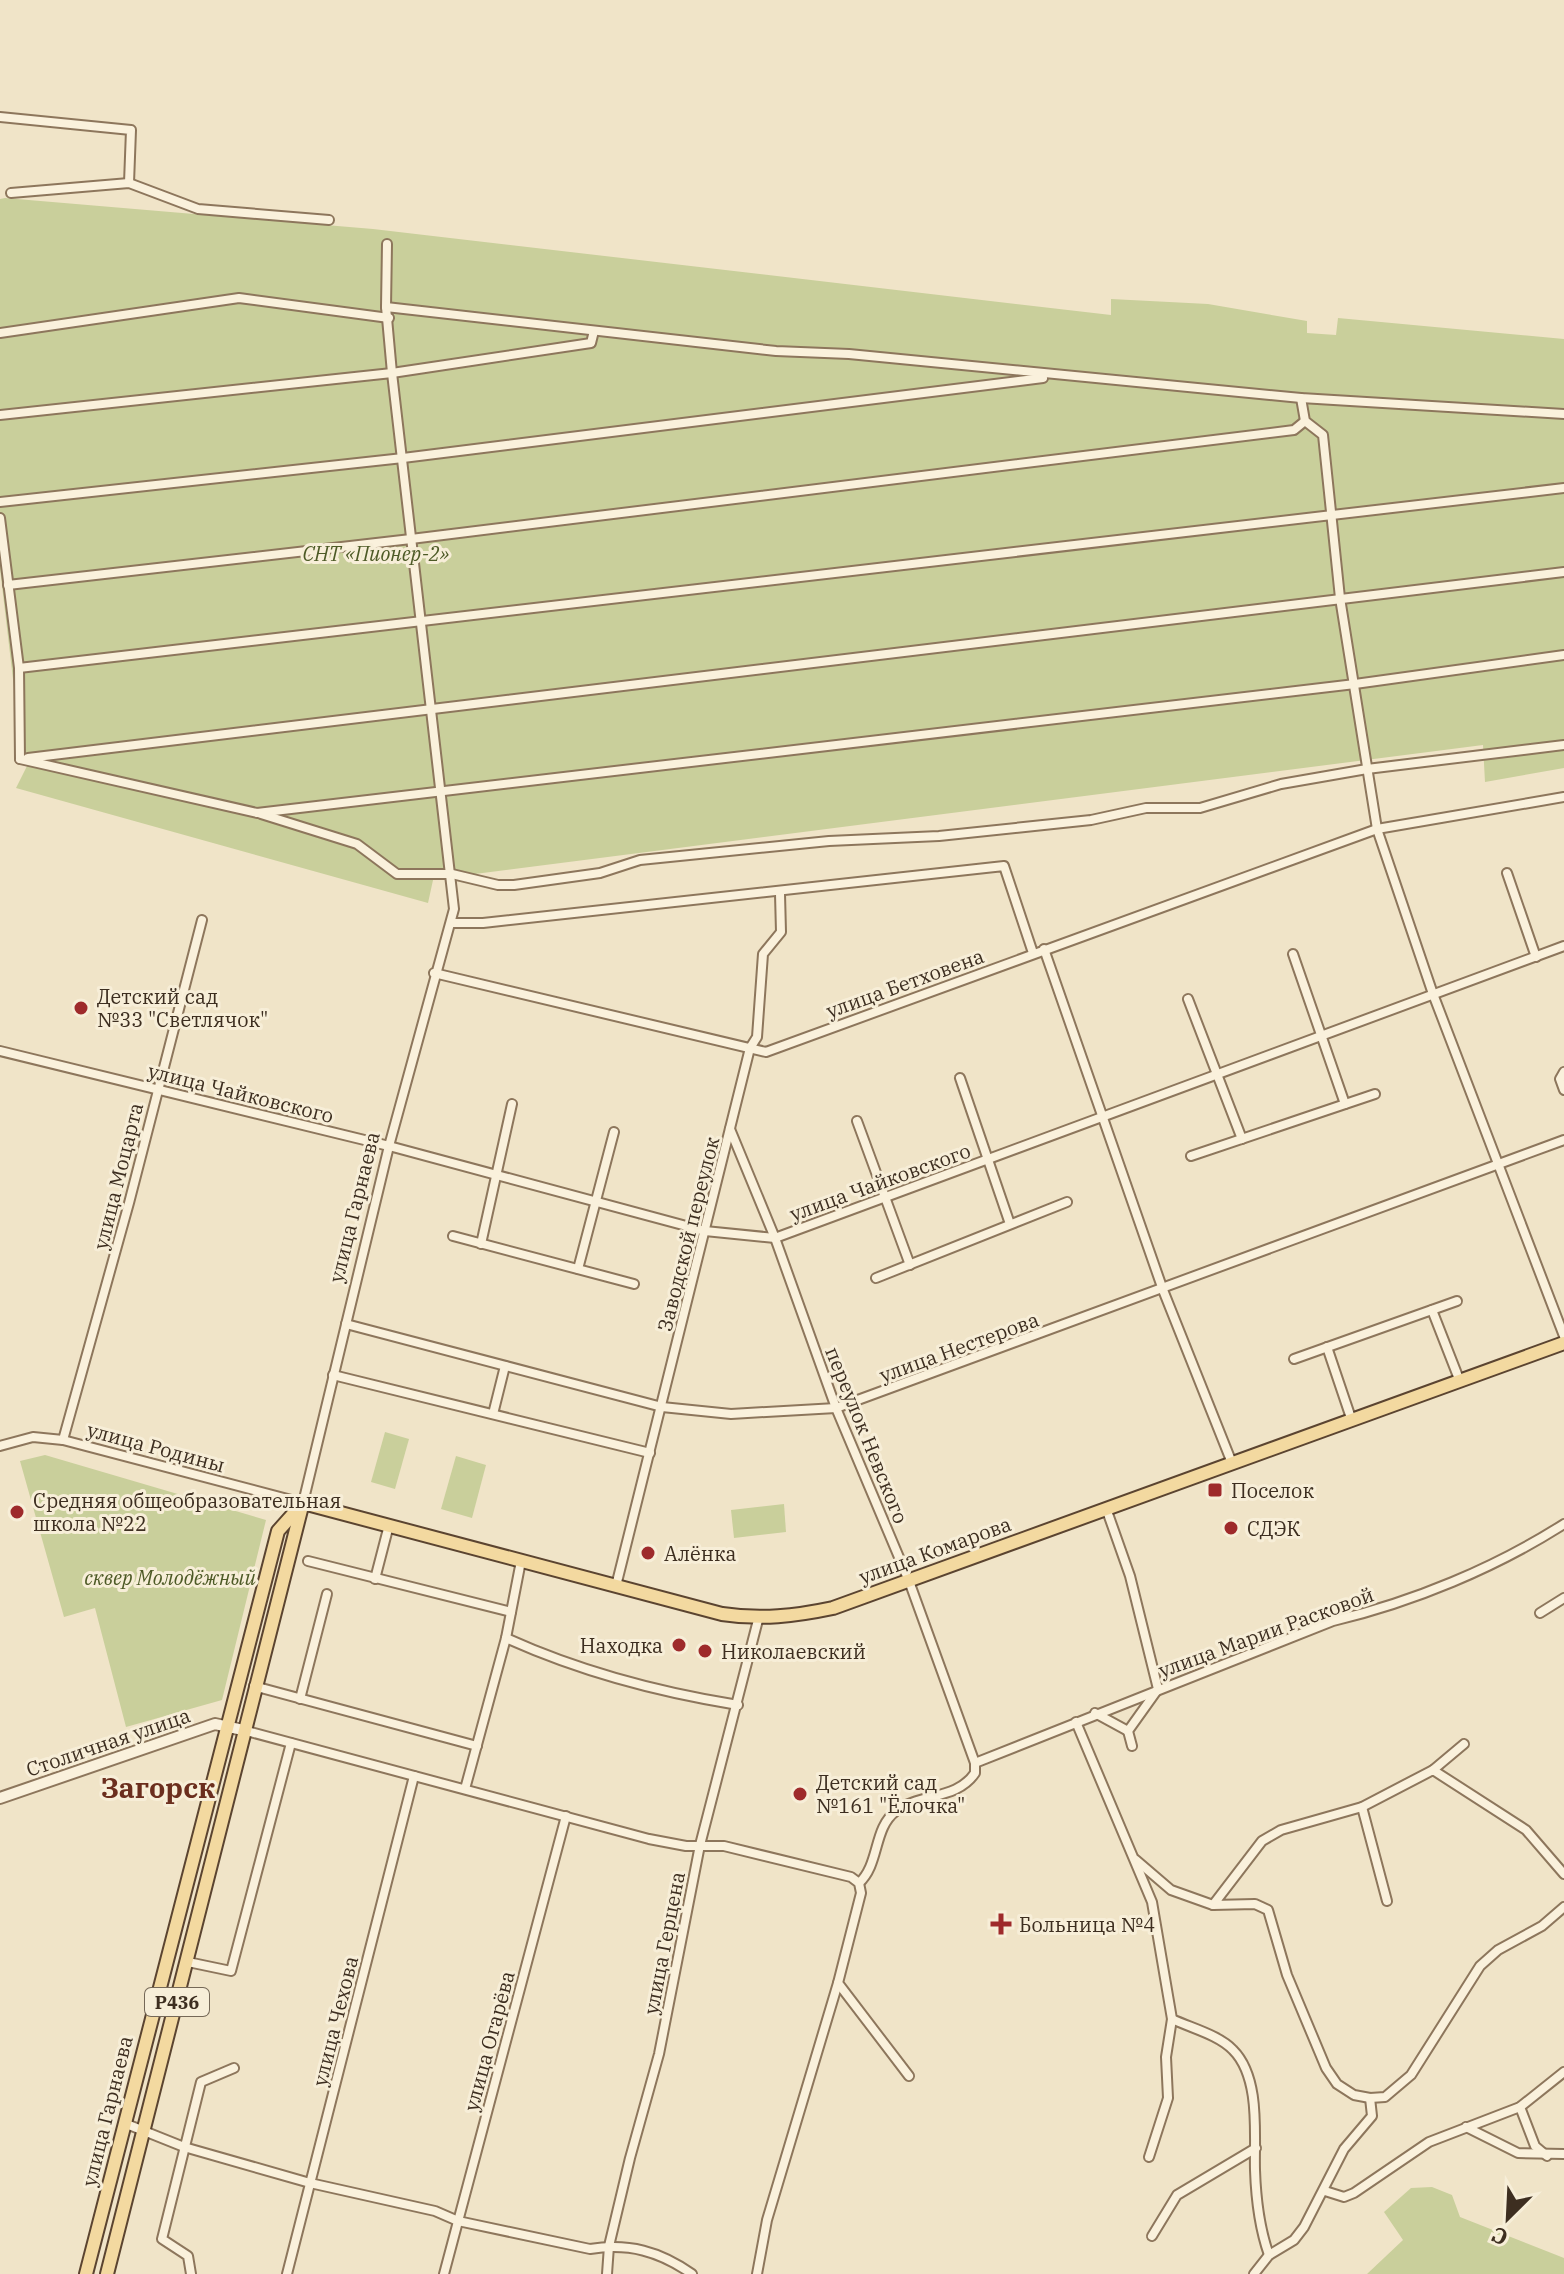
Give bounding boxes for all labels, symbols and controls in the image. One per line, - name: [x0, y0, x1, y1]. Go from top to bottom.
- park label: СНТ «Пионер-2»: [303, 540, 449, 567]
- street label: улица Бетховена: [822, 942, 988, 1024]
- place label: Детский сад №33 "Светлячок": [97, 983, 268, 1033]
- marker: Детский сад №33 "Светлячок": [72, 999, 90, 1017]
- street label: улица Чайковского: [145, 1057, 337, 1129]
- street label: улица Моцарта: [87, 1100, 149, 1252]
- street label: улица Гарнаева: [322, 1129, 386, 1285]
- street label: Заводской переулок: [651, 1133, 725, 1334]
- street label: улица Чайковского: [786, 1137, 974, 1227]
- street label: улица Нестерова: [876, 1306, 1043, 1388]
- street label: переулок Невского: [819, 1343, 915, 1527]
- street label: улица Родины: [84, 1416, 228, 1478]
- place label: Поселок: [1231, 1477, 1314, 1504]
- marker: Поселок: [1206, 1481, 1224, 1499]
- place label: Средняя общеобразовательная школа №22: [33, 1487, 341, 1537]
- marker: Средняя общеобразовательная школа №22: [8, 1503, 26, 1521]
- street label: улица Комарова: [855, 1510, 1015, 1590]
- place label: СДЭК: [1247, 1515, 1301, 1542]
- marker: СДЭК: [1222, 1519, 1240, 1537]
- place label: Алёнка: [664, 1540, 737, 1567]
- marker: Алёнка: [639, 1544, 657, 1562]
- park label: сквер Молодёжный: [84, 1564, 256, 1591]
- street label: улица Марии Расковой: [1155, 1580, 1377, 1684]
- place label: Находка: [580, 1632, 663, 1659]
- marker: Находка: [670, 1636, 688, 1654]
- place label: Николаевский: [721, 1638, 866, 1665]
- marker: Николаевский: [696, 1642, 714, 1660]
- street label: Столичная улица: [22, 1701, 194, 1783]
- district label: Загорск: [101, 1769, 215, 1806]
- place label: Детский сад №161 "Ёлочка": [816, 1769, 965, 1819]
- marker: Детский сад №161 "Ёлочка": [791, 1785, 809, 1803]
- street label: улица Герцена: [637, 1869, 691, 2017]
- place label: Больница №4: [1019, 1911, 1155, 1938]
- marker: Больница №4: [990, 1913, 1012, 1935]
- street label: улица Чехова: [306, 1953, 364, 2089]
- street label: улица Огарёва: [457, 1968, 521, 2114]
- road number: P436: [145, 1988, 209, 2016]
- street label: улица Гарнаева: [75, 2033, 139, 2189]
- north arrow: [1468, 2178, 1548, 2258]
- text: С: [1487, 2221, 1512, 2253]

